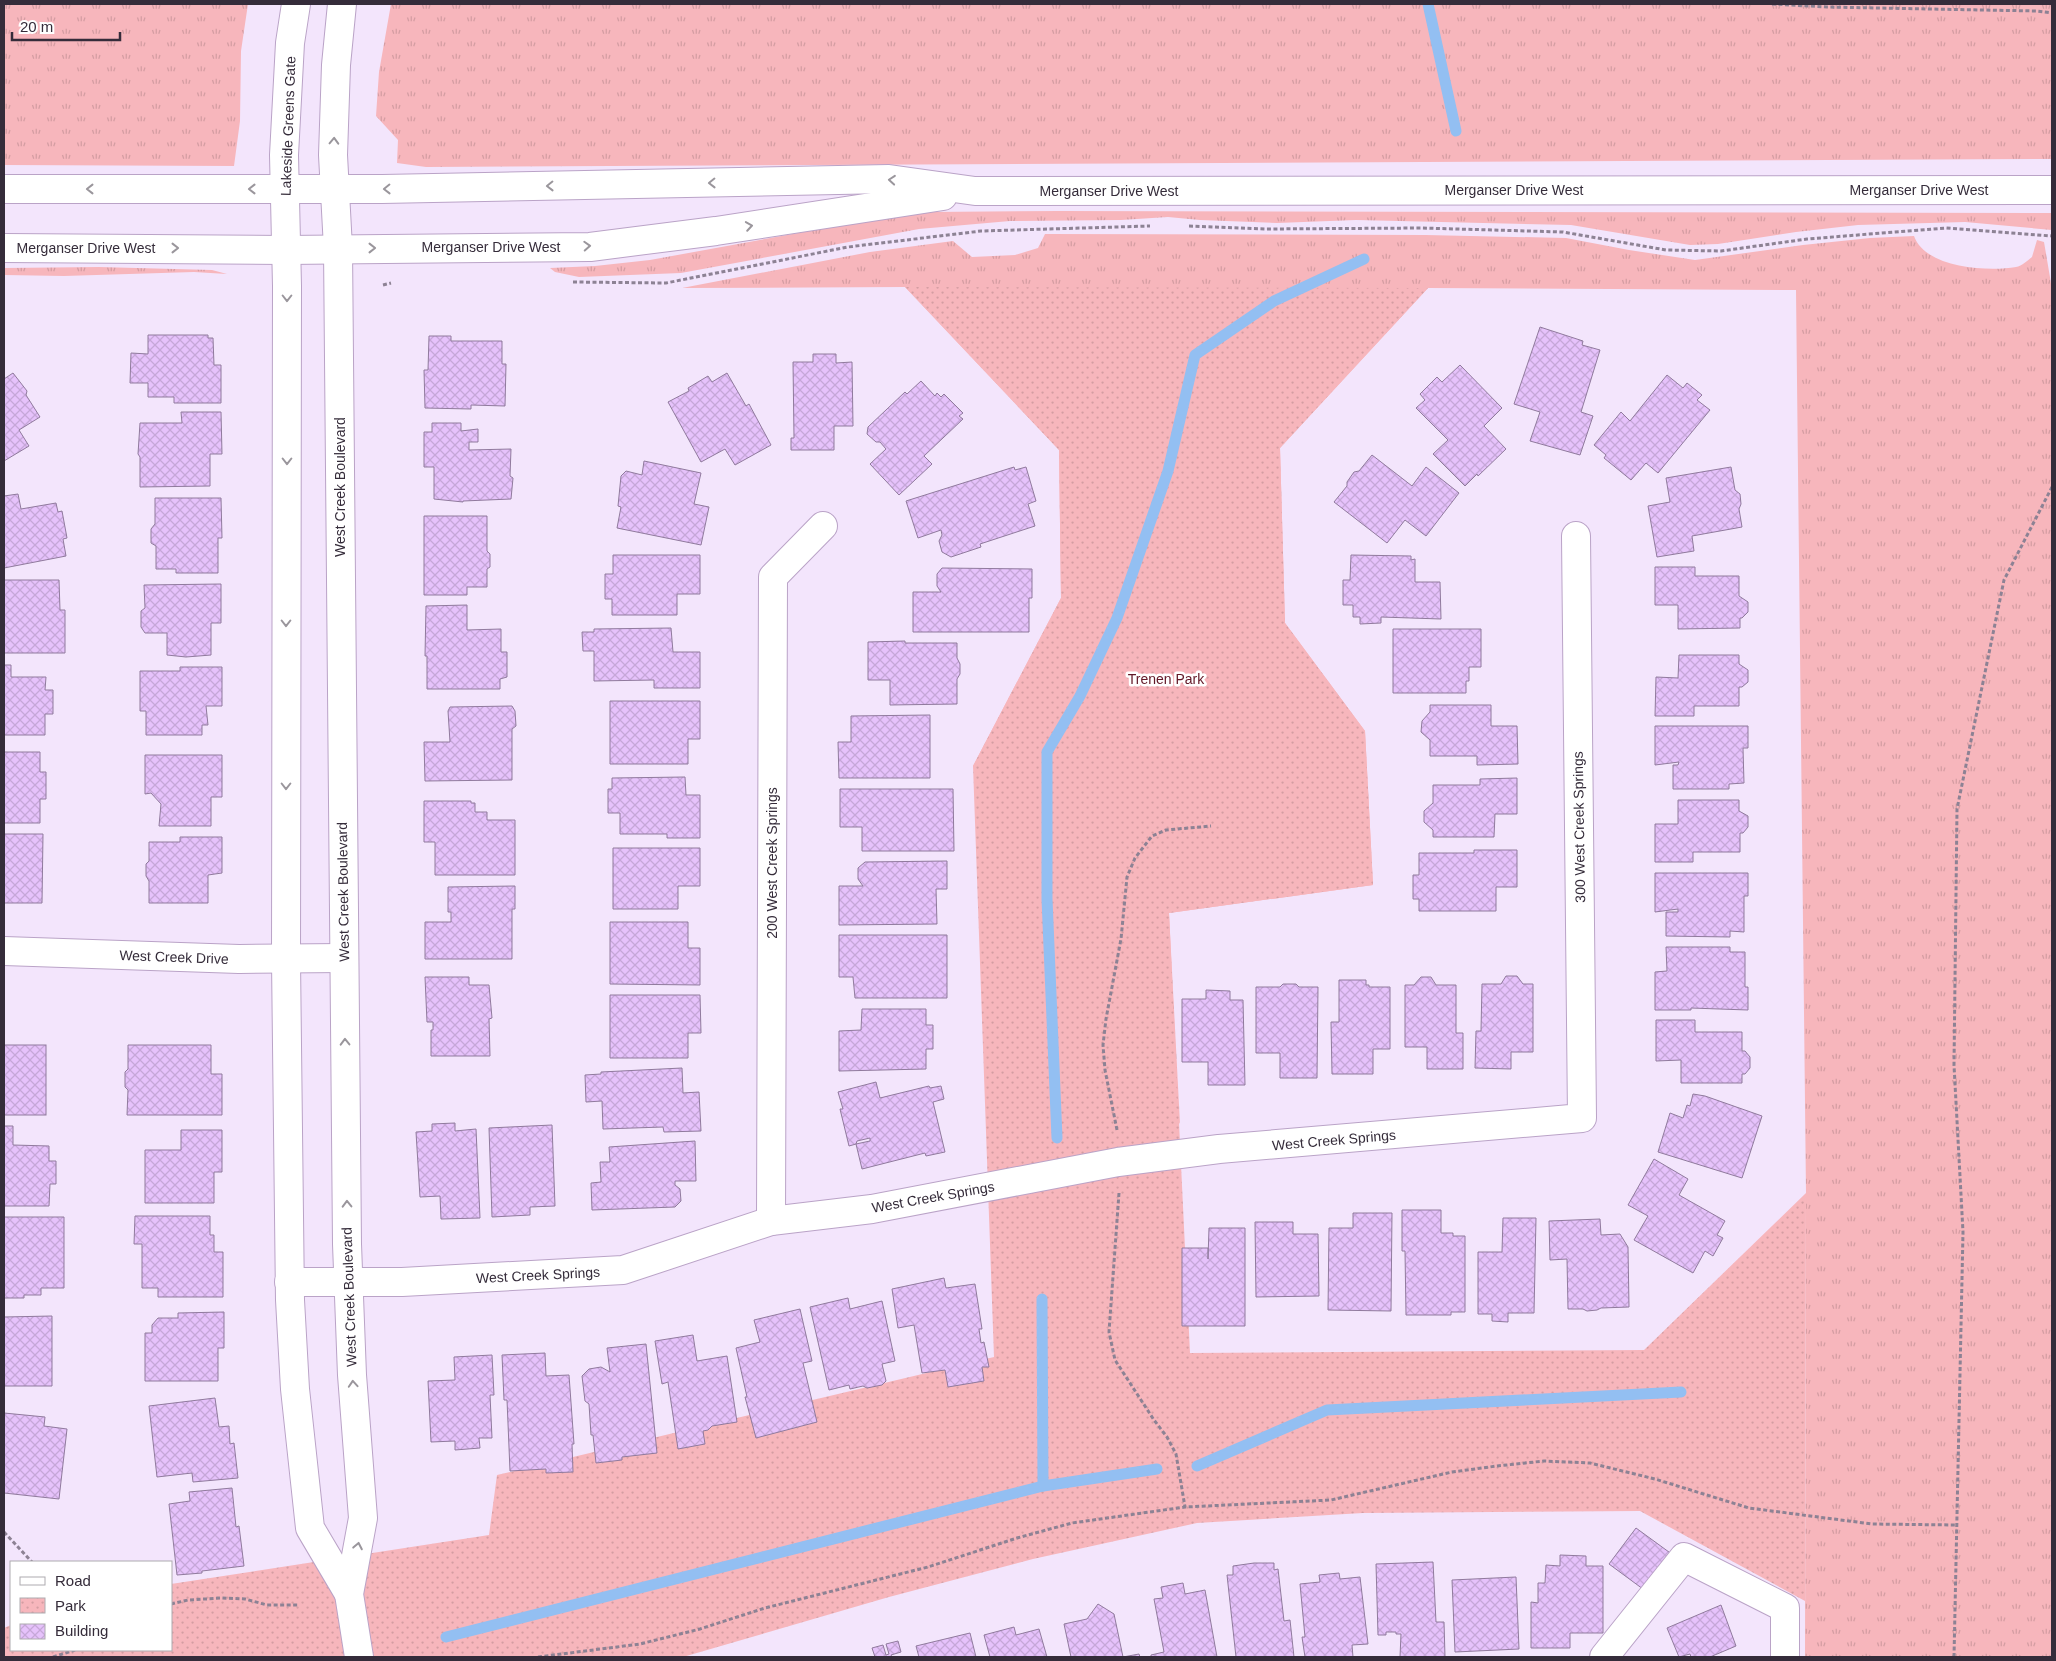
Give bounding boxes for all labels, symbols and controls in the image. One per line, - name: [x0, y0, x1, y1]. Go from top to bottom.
- scale bar: [12, 10, 120, 42]
- text: 20 m: [20, 18, 53, 35]
- street label: Lakeside Greens Gate: [278, 56, 298, 196]
- one-way arrow: [328, 137, 339, 145]
- one-way arrow: [888, 175, 896, 186]
- one-way arrow: [708, 178, 716, 188]
- one-way arrow: [545, 181, 553, 191]
- street label: Merganser Drive West: [1444, 182, 1584, 198]
- street label: Merganser Drive West: [1849, 182, 1989, 198]
- street label: Merganser Drive West: [1039, 183, 1179, 199]
- one-way arrow: [85, 184, 93, 194]
- one-way arrow: [248, 184, 256, 194]
- one-way arrow: [383, 184, 390, 194]
- one-way arrow: [745, 221, 753, 232]
- street label: Merganser Drive West: [421, 239, 561, 255]
- street label: Merganser Drive West: [16, 240, 156, 256]
- one-way arrow: [584, 241, 592, 252]
- one-way arrow: [172, 243, 179, 253]
- one-way arrow: [369, 243, 377, 253]
- one-way arrow: [282, 295, 292, 303]
- street label: West Creek Boulevard: [332, 417, 348, 557]
- one-way arrow: [281, 457, 292, 465]
- one-way arrow: [281, 620, 291, 628]
- park label: Trenen Park: [1128, 671, 1205, 687]
- street label: 300 West Creek Springs: [1570, 751, 1588, 903]
- one-way arrow: [281, 782, 291, 790]
- street label: 200 West Creek Springs: [764, 787, 780, 939]
- street label: West Creek Boulevard: [334, 822, 352, 962]
- street label: West Creek Drive: [119, 947, 229, 967]
- one-way arrow: [340, 1037, 350, 1045]
- street label: West Creek Springs: [1271, 1127, 1397, 1153]
- street label: West Creek Springs: [870, 1178, 996, 1216]
- one-way arrow: [342, 1200, 352, 1208]
- street label: West Creek Boulevard: [339, 1227, 359, 1367]
- street label: West Creek Springs: [476, 1264, 600, 1286]
- one-way arrow: [347, 1380, 358, 1388]
- one-way arrow: [352, 1541, 362, 1550]
- legend: [10, 1561, 172, 1651]
- text: Road: [55, 1572, 91, 1589]
- text: Park: [55, 1597, 86, 1614]
- text: Building: [55, 1622, 108, 1639]

